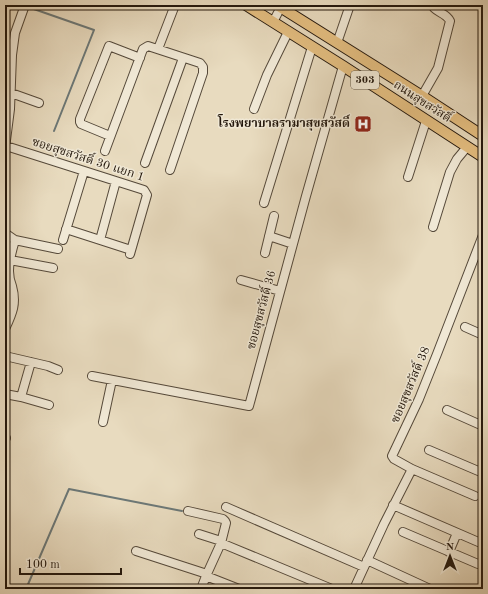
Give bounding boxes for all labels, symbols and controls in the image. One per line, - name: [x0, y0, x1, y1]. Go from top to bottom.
- road number: 303: [351, 71, 379, 89]
- street label: ถนนสุขสวัสดิ์: [391, 76, 456, 126]
- place label: โรงพยาบาลรามาสุขสวัสดิ์: [217, 114, 351, 131]
- hospital icon: โรงพยาบาลรามาสุขสวัสดิ์: [353, 114, 373, 134]
- street label: ซอยสุขสวัสดิ์ 30 แยก 1: [30, 133, 147, 185]
- street label: ซอยสุขสวัสดิ์ 36: [242, 268, 279, 351]
- street label: ซอยสุขสวัสดิ์ 38: [386, 344, 433, 425]
- north arrow: [430, 536, 470, 576]
- text: N: [446, 542, 455, 553]
- scale bar: [20, 550, 121, 576]
- text: 100 m: [26, 559, 60, 571]

